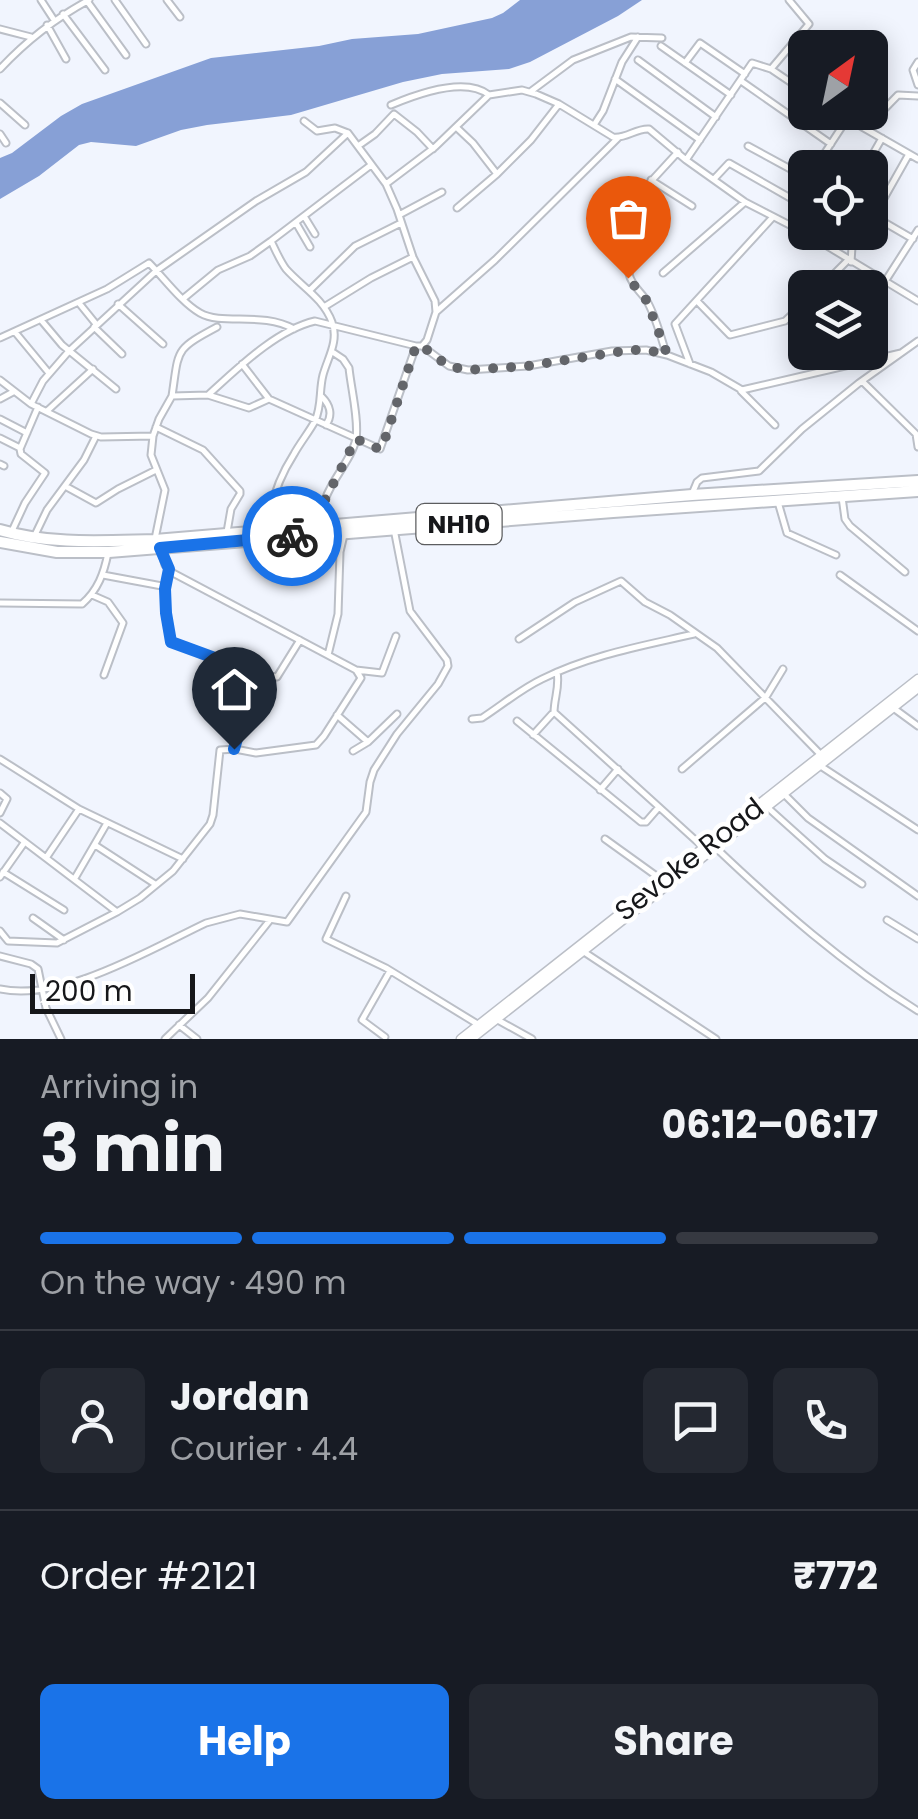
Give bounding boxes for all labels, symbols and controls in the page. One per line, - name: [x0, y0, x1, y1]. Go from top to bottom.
- north arrow: [788, 30, 888, 130]
- map controls: [788, 30, 888, 370]
- button: locate: [788, 150, 888, 250]
- pin: [586, 176, 671, 279]
- icon: bag: [601, 191, 656, 246]
- button: layers: [788, 270, 888, 370]
- courier: [242, 486, 342, 586]
- road number: NH10: [416, 504, 502, 544]
- icon: bike: [265, 509, 320, 564]
- pin: [192, 647, 277, 750]
- icon: home: [207, 662, 262, 717]
- street label: Sevoke Road: [607, 789, 772, 930]
- scale bar: [30, 969, 195, 1014]
- text: 200 m: [45, 972, 133, 1011]
- text: Arriving in: [40, 1064, 198, 1109]
- text: 06:12–06:17: [661, 1098, 878, 1151]
- text: 3 min: [40, 1103, 225, 1194]
- text: On the way · 490 m: [40, 1260, 346, 1305]
- button: person: [40, 1368, 145, 1473]
- button: chat: [643, 1368, 748, 1473]
- button: phone: [773, 1368, 878, 1473]
- text: Jordan: [170, 1370, 310, 1423]
- text: Courier · 4.4: [170, 1426, 358, 1471]
- text: Order #2121: [40, 1549, 258, 1602]
- text: ₹772: [793, 1549, 878, 1602]
- button: Help: [40, 1684, 449, 1799]
- button: Share: [469, 1684, 878, 1799]

